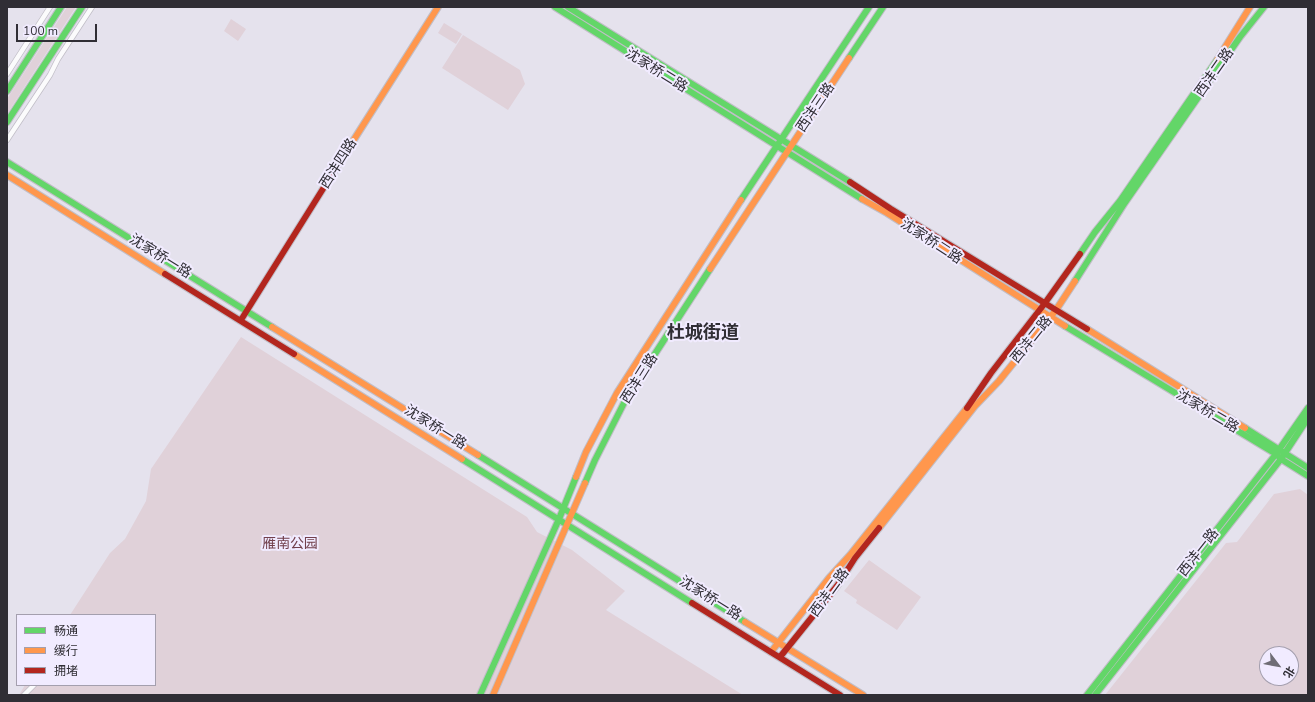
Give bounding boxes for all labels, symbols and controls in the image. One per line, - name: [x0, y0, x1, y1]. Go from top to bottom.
- scale bar: [18, 16, 99, 42]
- text: 100 m: [23, 23, 58, 39]
- street label: 沈家桥二路: [622, 45, 690, 97]
- street label: 西沣二路: [1192, 45, 1238, 101]
- street label: 西沣三路: [793, 80, 839, 136]
- street label: 西沣四路: [317, 136, 361, 192]
- street label: 沈家桥二路: [897, 216, 965, 268]
- street label: 沈家桥一路: [126, 231, 194, 283]
- street label: 西沣二路: [1008, 313, 1056, 367]
- district label: 杜城街道: [667, 323, 739, 345]
- street label: 西沣三路: [618, 351, 662, 407]
- street label: 沈家桥二路: [1173, 387, 1241, 437]
- street label: 沈家桥一路: [401, 402, 469, 454]
- street label: 西沣一路: [1175, 526, 1223, 580]
- park label: 雁南公园: [262, 537, 318, 553]
- street label: 西沣二路: [807, 565, 853, 621]
- street label: 沈家桥一路: [676, 573, 744, 625]
- legend: [16, 614, 156, 686]
- text: 畅通: [54, 623, 78, 639]
- text: 缓行: [54, 643, 78, 659]
- north arrow: [1259, 646, 1299, 686]
- text: 拥堵: [54, 663, 78, 679]
- text: 北: [1279, 663, 1298, 681]

